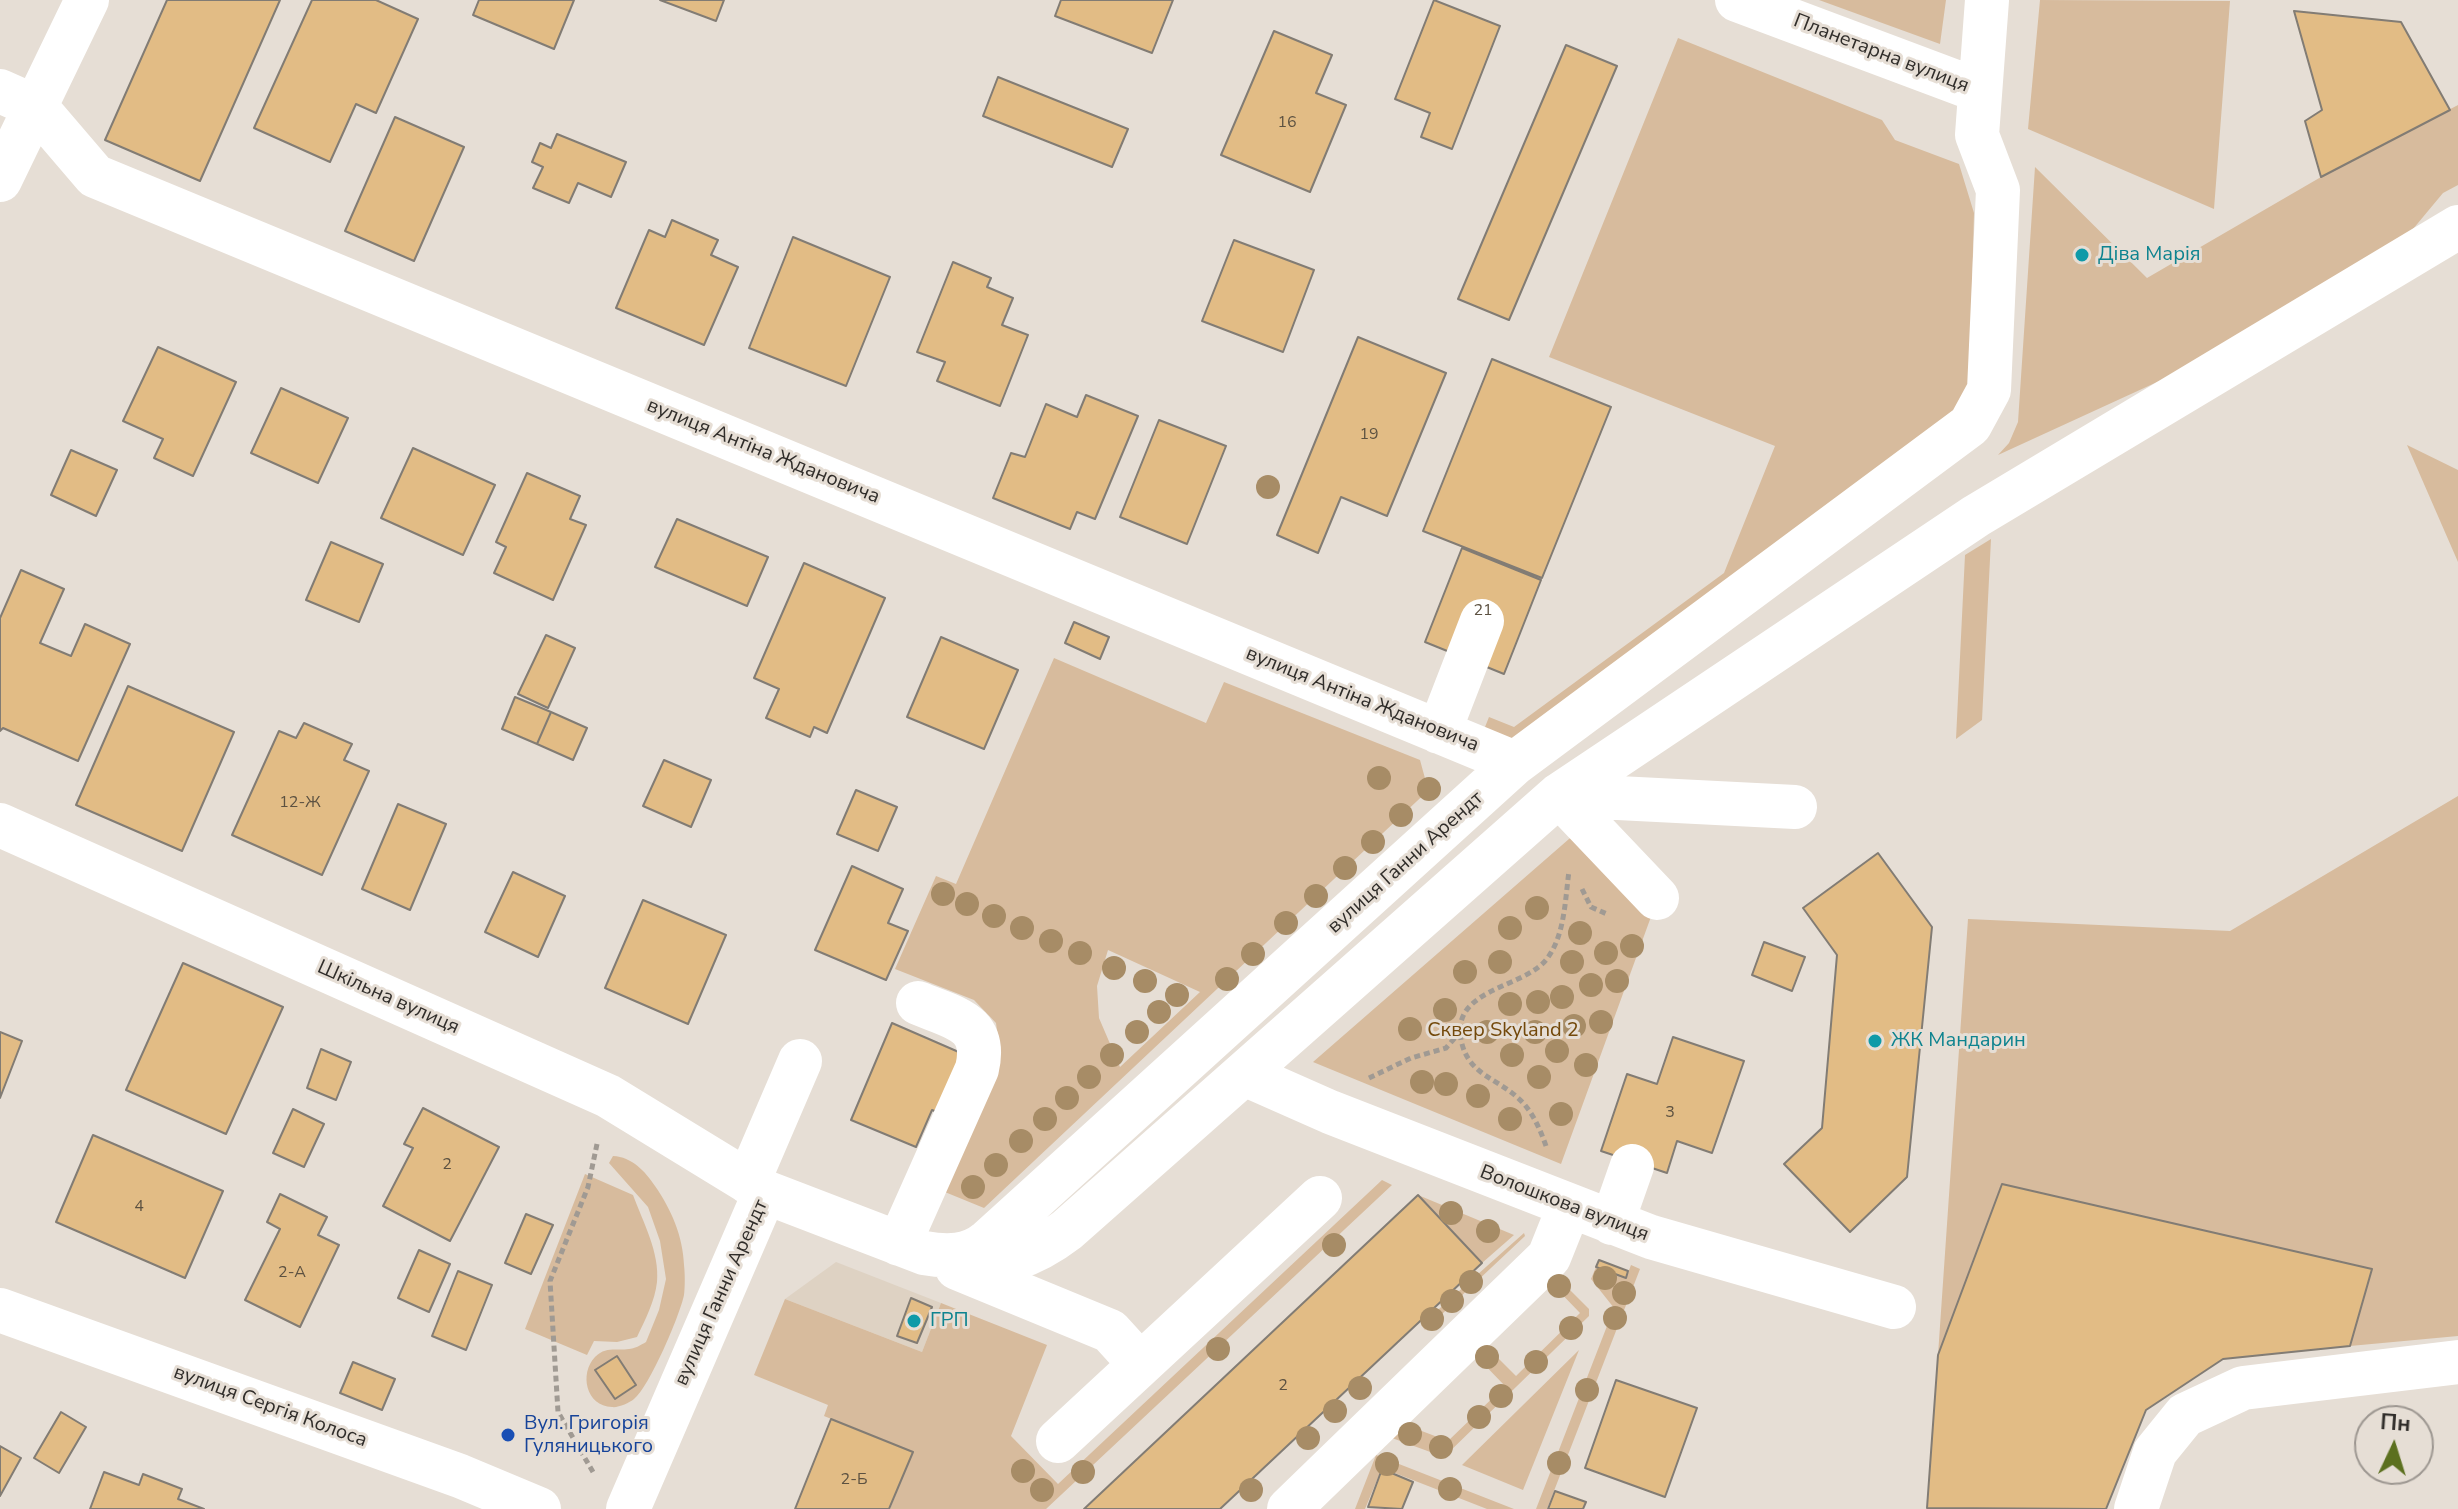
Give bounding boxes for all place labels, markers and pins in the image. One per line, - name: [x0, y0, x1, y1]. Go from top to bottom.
- place label: Діва Марія: [2098, 243, 2201, 267]
- marker: Діва Марія: [2073, 246, 2091, 264]
- place label: ЖК Мандарин: [1891, 1029, 2026, 1053]
- marker: ЖК Мандарин: [1866, 1032, 1884, 1050]
- place label: ГРП: [930, 1309, 969, 1333]
- marker: ГРП: [905, 1312, 923, 1330]
- place label: Вул. Григорія Гуляницького: [524, 1412, 653, 1459]
- marker: Вул. Григорія Гуляницького: [499, 1426, 517, 1444]

